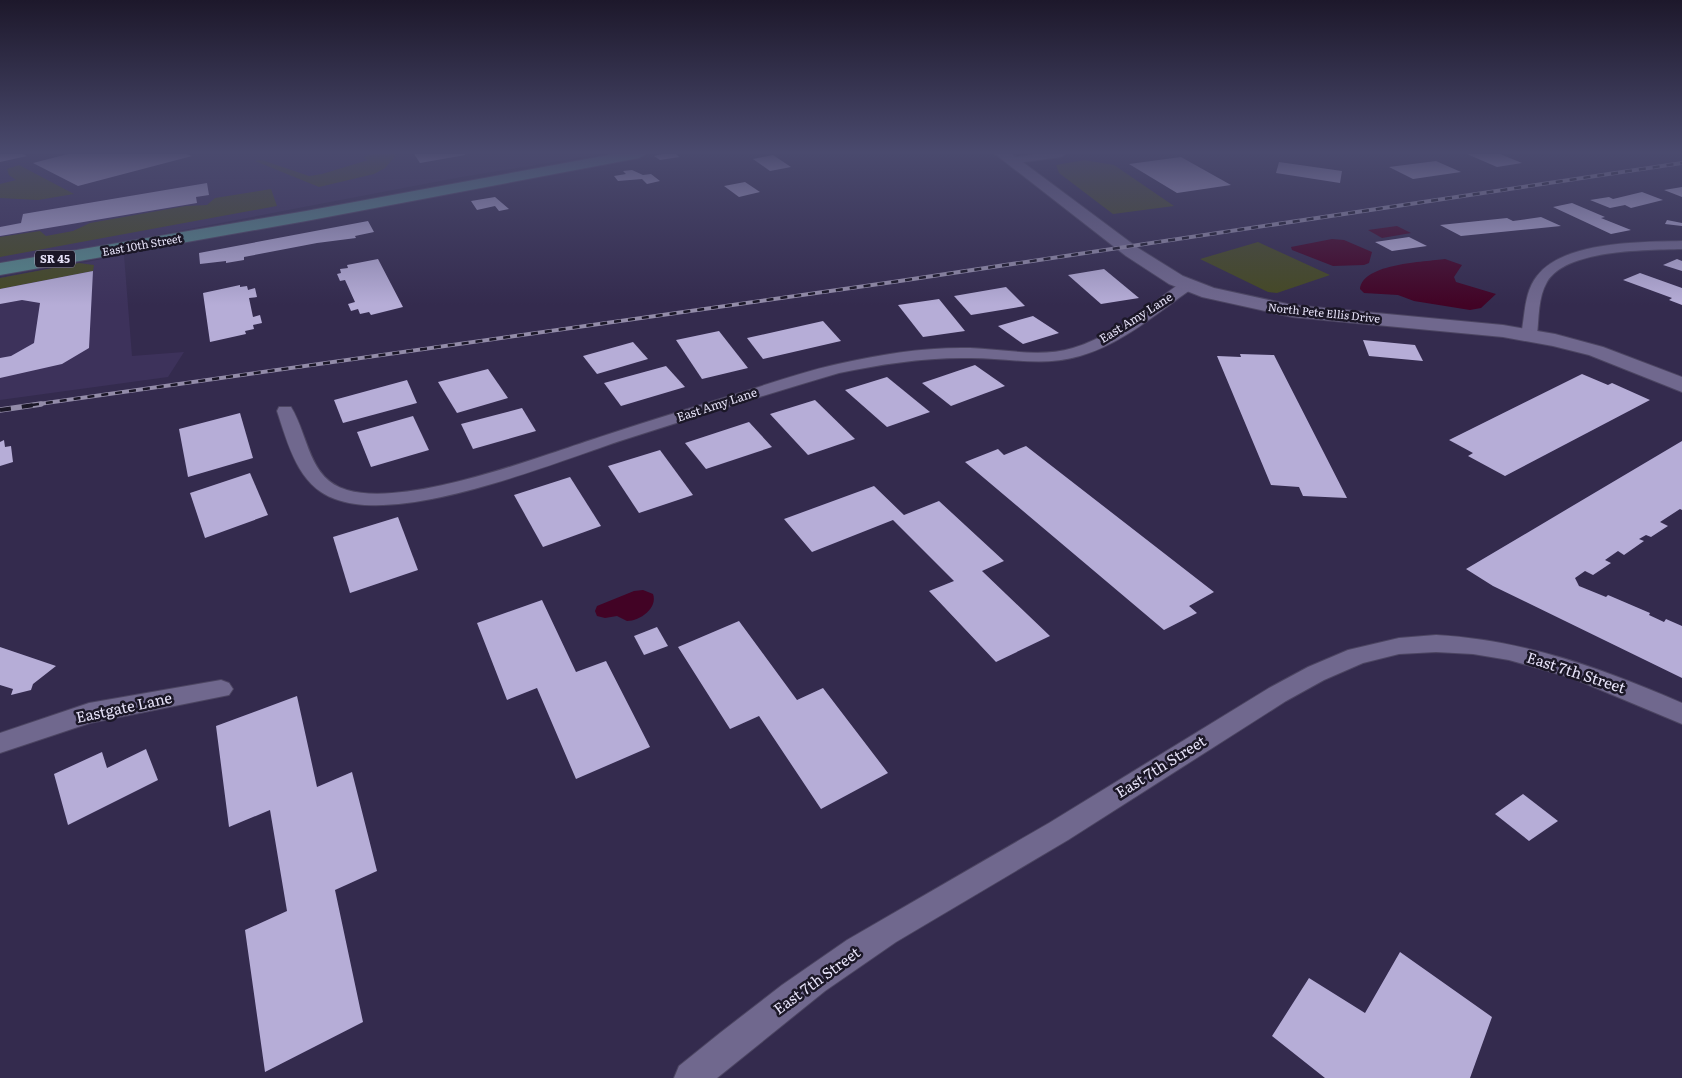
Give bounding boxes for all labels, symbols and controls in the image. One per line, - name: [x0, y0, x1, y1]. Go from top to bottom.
- street label: East 10th Street: [101, 229, 183, 259]
- road number: SR 45: [35, 250, 75, 268]
- street label: East Amy Lane: [1095, 287, 1176, 347]
- street label: North Pete Ellis Drive: [1267, 298, 1381, 326]
- street label: East Amy Lane: [674, 383, 759, 426]
- street label: East 7th Street: [1524, 645, 1629, 698]
- street label: Eastgate Lane: [73, 685, 174, 728]
- street label: East 7th Street: [1111, 729, 1210, 803]
- street label: East 7th Street: [768, 940, 864, 1019]

